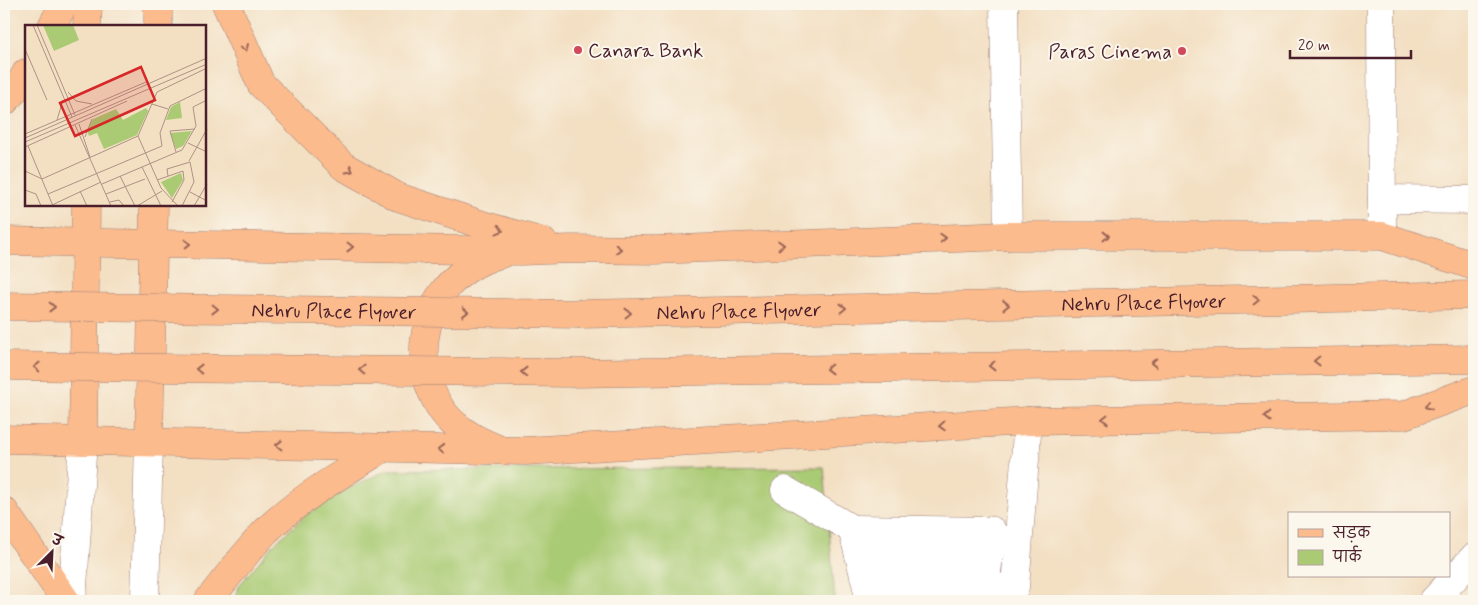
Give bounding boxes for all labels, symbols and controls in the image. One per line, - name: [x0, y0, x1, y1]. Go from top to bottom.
- inset map: [25, 25, 206, 206]
- scale bar: [1290, 28, 1412, 60]
- text: 20 m: [1298, 36, 1330, 56]
- place label: Canara Bank: [588, 38, 703, 65]
- place label: Paras Cinema: [1048, 39, 1172, 66]
- one-way arrow: [239, 43, 250, 52]
- marker: Canara Bank: [572, 44, 584, 56]
- marker: Paras Cinema: [1176, 45, 1188, 57]
- one-way arrow: [344, 163, 353, 173]
- one-way arrow: [495, 224, 504, 235]
- one-way arrow: [1102, 231, 1110, 241]
- one-way arrow: [939, 233, 947, 244]
- one-way arrow: [184, 238, 192, 249]
- one-way arrow: [777, 239, 785, 250]
- one-way arrow: [346, 242, 354, 252]
- one-way arrow: [615, 244, 623, 255]
- street label: Nehru Place Flyover: [1061, 288, 1227, 319]
- one-way arrow: [1252, 295, 1260, 305]
- street label: Nehru Place Flyover: [251, 297, 417, 327]
- street label: Nehru Place Flyover: [656, 297, 822, 327]
- one-way arrow: [1002, 300, 1010, 310]
- one-way arrow: [49, 302, 57, 312]
- one-way arrow: [840, 303, 848, 314]
- one-way arrow: [212, 304, 219, 314]
- one-way arrow: [462, 307, 469, 317]
- one-way arrow: [625, 308, 633, 318]
- one-way arrow: [1312, 356, 1320, 366]
- one-way arrow: [1150, 358, 1158, 369]
- one-way arrow: [987, 361, 995, 371]
- one-way arrow: [33, 362, 40, 372]
- one-way arrow: [195, 363, 203, 374]
- one-way arrow: [825, 363, 833, 374]
- one-way arrow: [358, 365, 366, 375]
- one-way arrow: [520, 367, 528, 377]
- one-way arrow: [1424, 400, 1433, 410]
- one-way arrow: [1263, 412, 1270, 422]
- one-way arrow: [1100, 414, 1108, 425]
- one-way arrow: [938, 420, 946, 431]
- one-way arrow: [275, 440, 283, 451]
- one-way arrow: [437, 444, 445, 455]
- legend: [1288, 512, 1450, 578]
- text: सड़क: [1332, 524, 1371, 544]
- north arrow: [28, 528, 78, 578]
- text: उ: [47, 530, 66, 552]
- text: पार्क: [1332, 545, 1363, 568]

